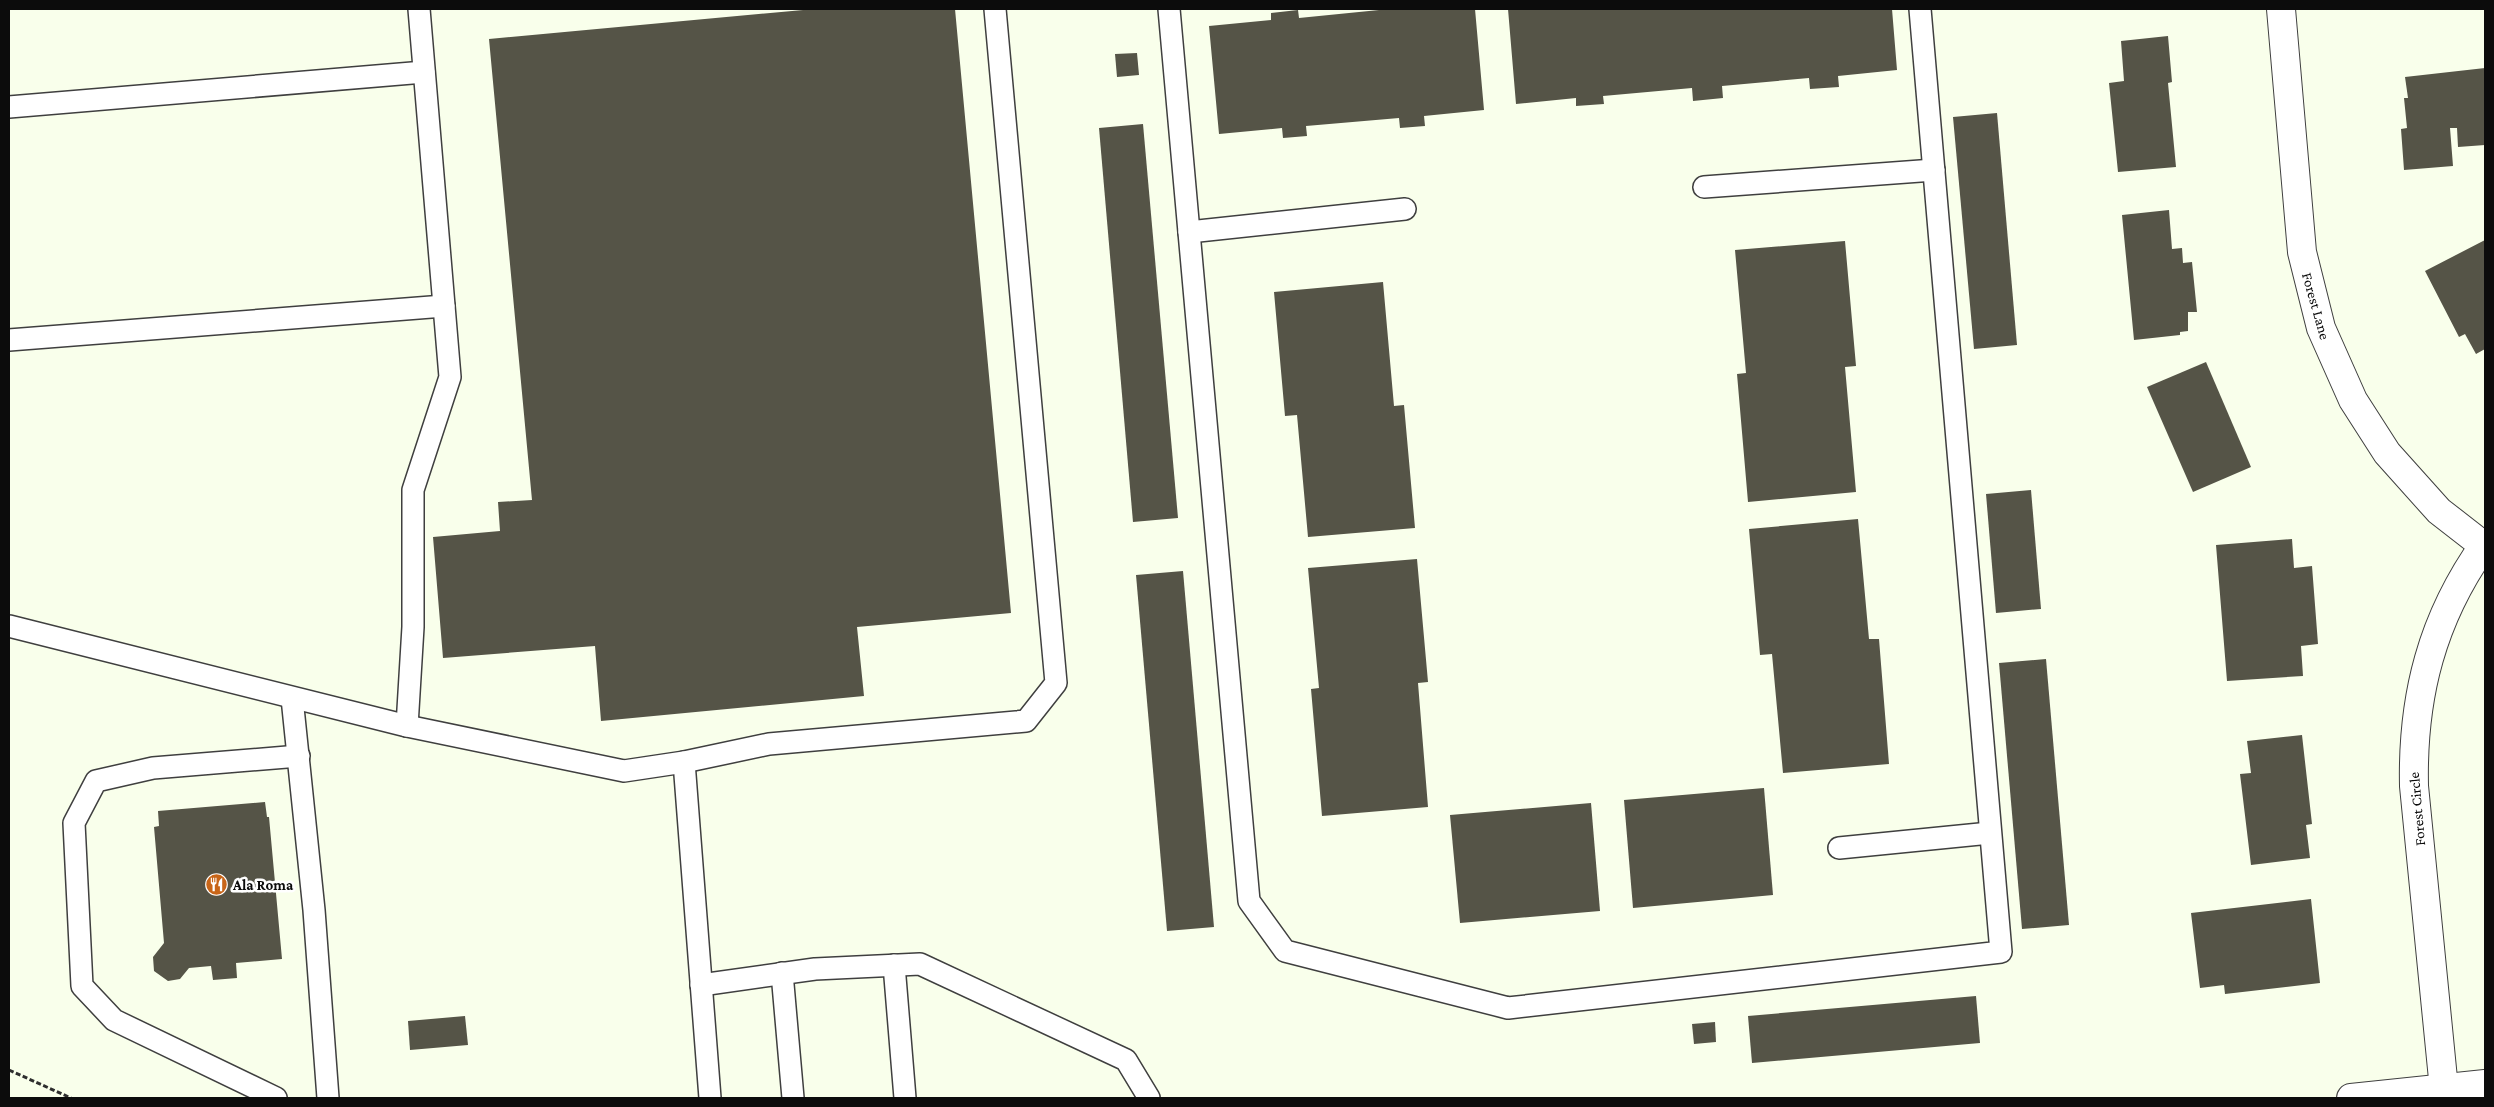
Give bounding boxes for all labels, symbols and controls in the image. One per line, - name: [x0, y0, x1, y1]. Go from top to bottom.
- street label: Forest Lane: [2299, 271, 2333, 342]
- street label: Forest Circle: [2406, 771, 2428, 847]
- restaurant icon: Ala Roma: [205, 873, 229, 897]
- place label: Ala Roma: [232, 877, 294, 893]

